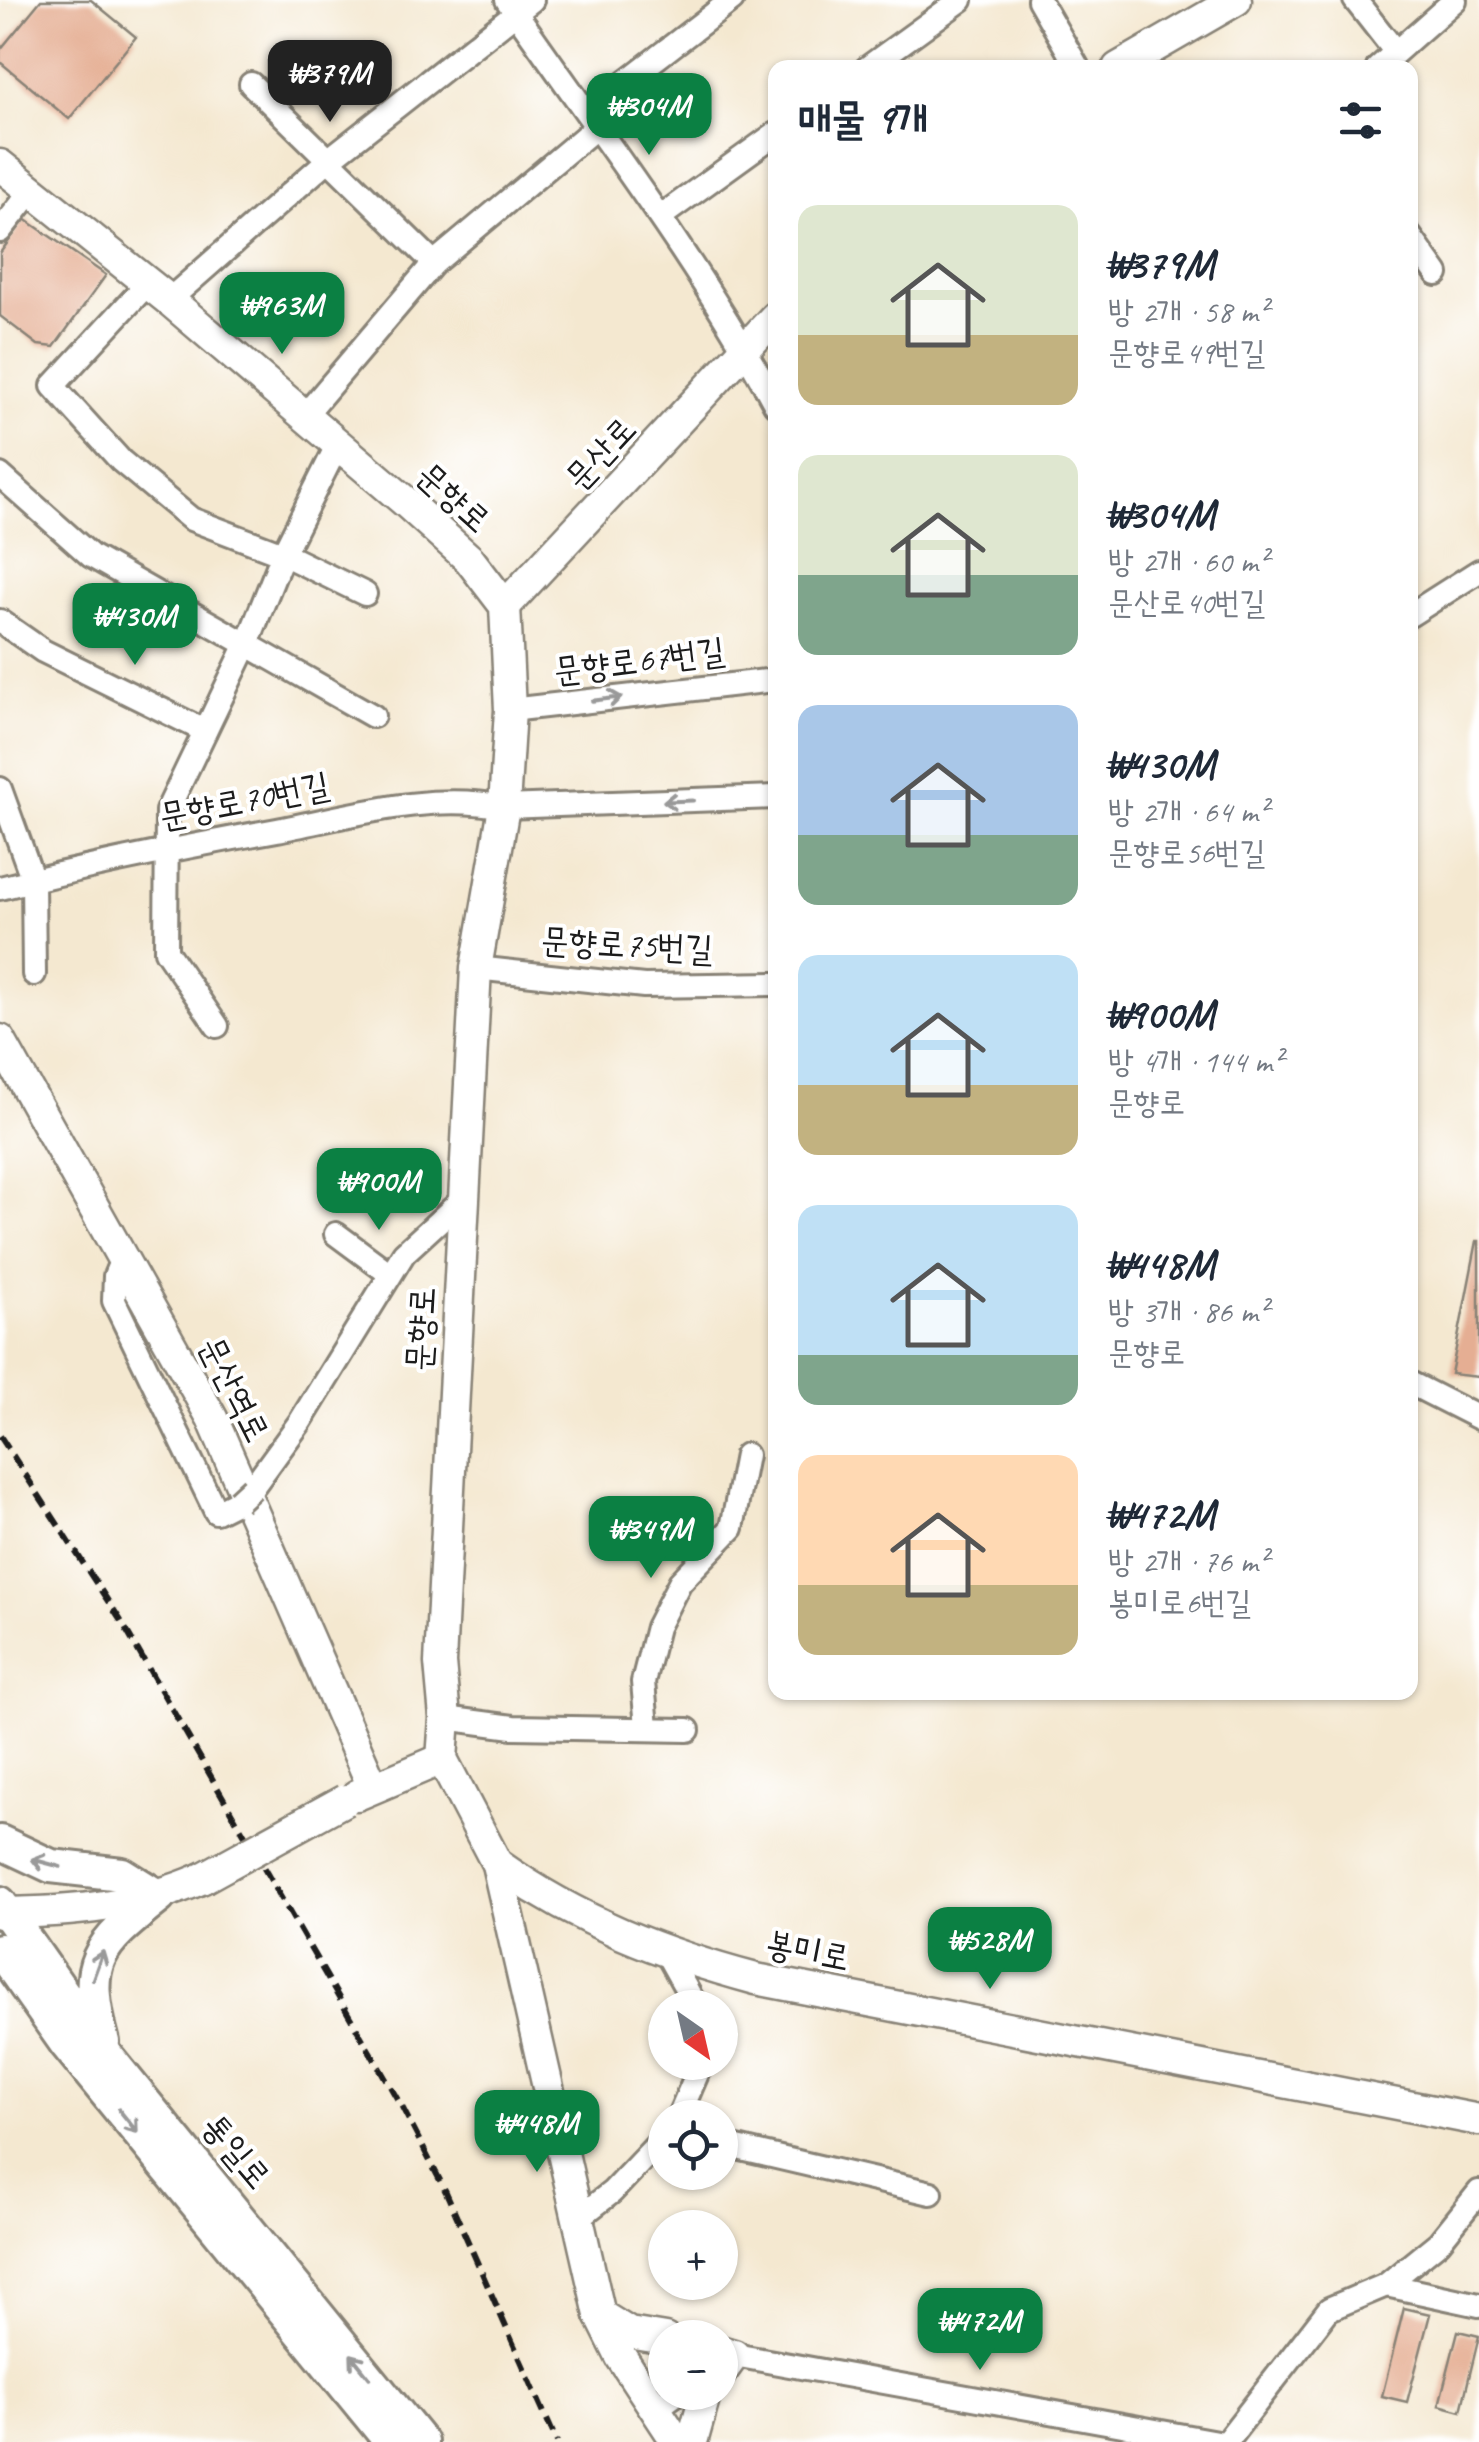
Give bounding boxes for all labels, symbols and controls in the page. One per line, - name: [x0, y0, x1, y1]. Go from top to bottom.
- pin: ₩379M: [260, 40, 400, 125]
- text: ₩379M: [290, 52, 370, 93]
- pin: ₩304M: [579, 73, 719, 158]
- text: ₩304M: [609, 85, 689, 126]
- text: 매물 9개: [798, 93, 928, 146]
- icon: filters: [1333, 93, 1388, 148]
- text: ₩379M: [1108, 238, 1214, 291]
- icon: home: [878, 245, 998, 365]
- pin: ₩963M: [212, 272, 352, 357]
- text: ₩963M: [241, 284, 323, 325]
- text: 방 2개 · 58 m²: [1108, 291, 1268, 332]
- text: 문향로49번길: [1108, 332, 1266, 373]
- street label: 문산로: [555, 407, 646, 500]
- street label: 문향로: [407, 452, 500, 542]
- text: ₩304M: [1108, 488, 1214, 541]
- icon: home: [878, 495, 998, 615]
- text: 방 2개 · 60 m²: [1108, 541, 1268, 582]
- text: 문산로40번길: [1108, 582, 1266, 623]
- pin: ₩430M: [65, 583, 205, 668]
- text: ₩430M: [95, 595, 175, 636]
- street label: 문향로67번길: [551, 628, 727, 693]
- one-way arrow: [591, 689, 623, 708]
- text: ₩430M: [1108, 738, 1214, 791]
- icon: home: [878, 745, 998, 865]
- street label: 문향로70번길: [155, 762, 333, 839]
- text: 방 2개 · 64 m²: [1108, 791, 1268, 832]
- one-way arrow: [662, 792, 694, 811]
- text: 문향로56번길: [1108, 832, 1266, 873]
- street label: 문향로75번길: [540, 918, 714, 971]
- text: ₩900M: [1108, 988, 1214, 1041]
- icon: home: [878, 995, 998, 1115]
- text: 방 4개 · 144 m²: [1108, 1041, 1282, 1082]
- text: 문향로: [1108, 1082, 1185, 1123]
- pin: ₩900M: [309, 1148, 449, 1233]
- text: ₩900M: [339, 1160, 419, 1201]
- text: ₩448M: [1108, 1238, 1214, 1291]
- icon: home: [878, 1245, 998, 1365]
- street label: 문향로: [396, 1286, 445, 1372]
- text: 방 3개 · 86 m²: [1108, 1291, 1268, 1332]
- street label: 문산역로: [189, 1329, 280, 1450]
- text: 문향로: [1108, 1332, 1185, 1373]
- text: ₩472M: [1108, 1488, 1214, 1541]
- icon: home: [878, 1495, 998, 1615]
- pin: ₩349M: [581, 1496, 721, 1581]
- text: ₩349M: [611, 1508, 691, 1549]
- text: 방 2개 · 76 m²: [1108, 1541, 1268, 1582]
- text: 봉미로6번길: [1108, 1582, 1251, 1623]
- one-way arrow: [30, 1852, 62, 1871]
- pin: ₩528M: [920, 1907, 1060, 1992]
- text: ₩528M: [950, 1919, 1030, 1960]
- street label: 봉미로: [762, 1920, 854, 1981]
- one-way arrow: [90, 1950, 108, 1981]
- north arrow: [648, 1990, 738, 2080]
- map controls: [648, 1990, 738, 2410]
- pin: ₩448M: [467, 2090, 607, 2175]
- button: locate: [648, 2100, 738, 2190]
- text: ₩448M: [497, 2102, 577, 2143]
- street label: 통일로: [192, 2104, 281, 2198]
- one-way arrow: [117, 2107, 139, 2133]
- button: +: [648, 2210, 738, 2300]
- pin: ₩472M: [910, 2288, 1050, 2373]
- text: ₩472M: [940, 2300, 1020, 2341]
- button: −: [648, 2320, 738, 2410]
- one-way arrow: [350, 2353, 371, 2380]

